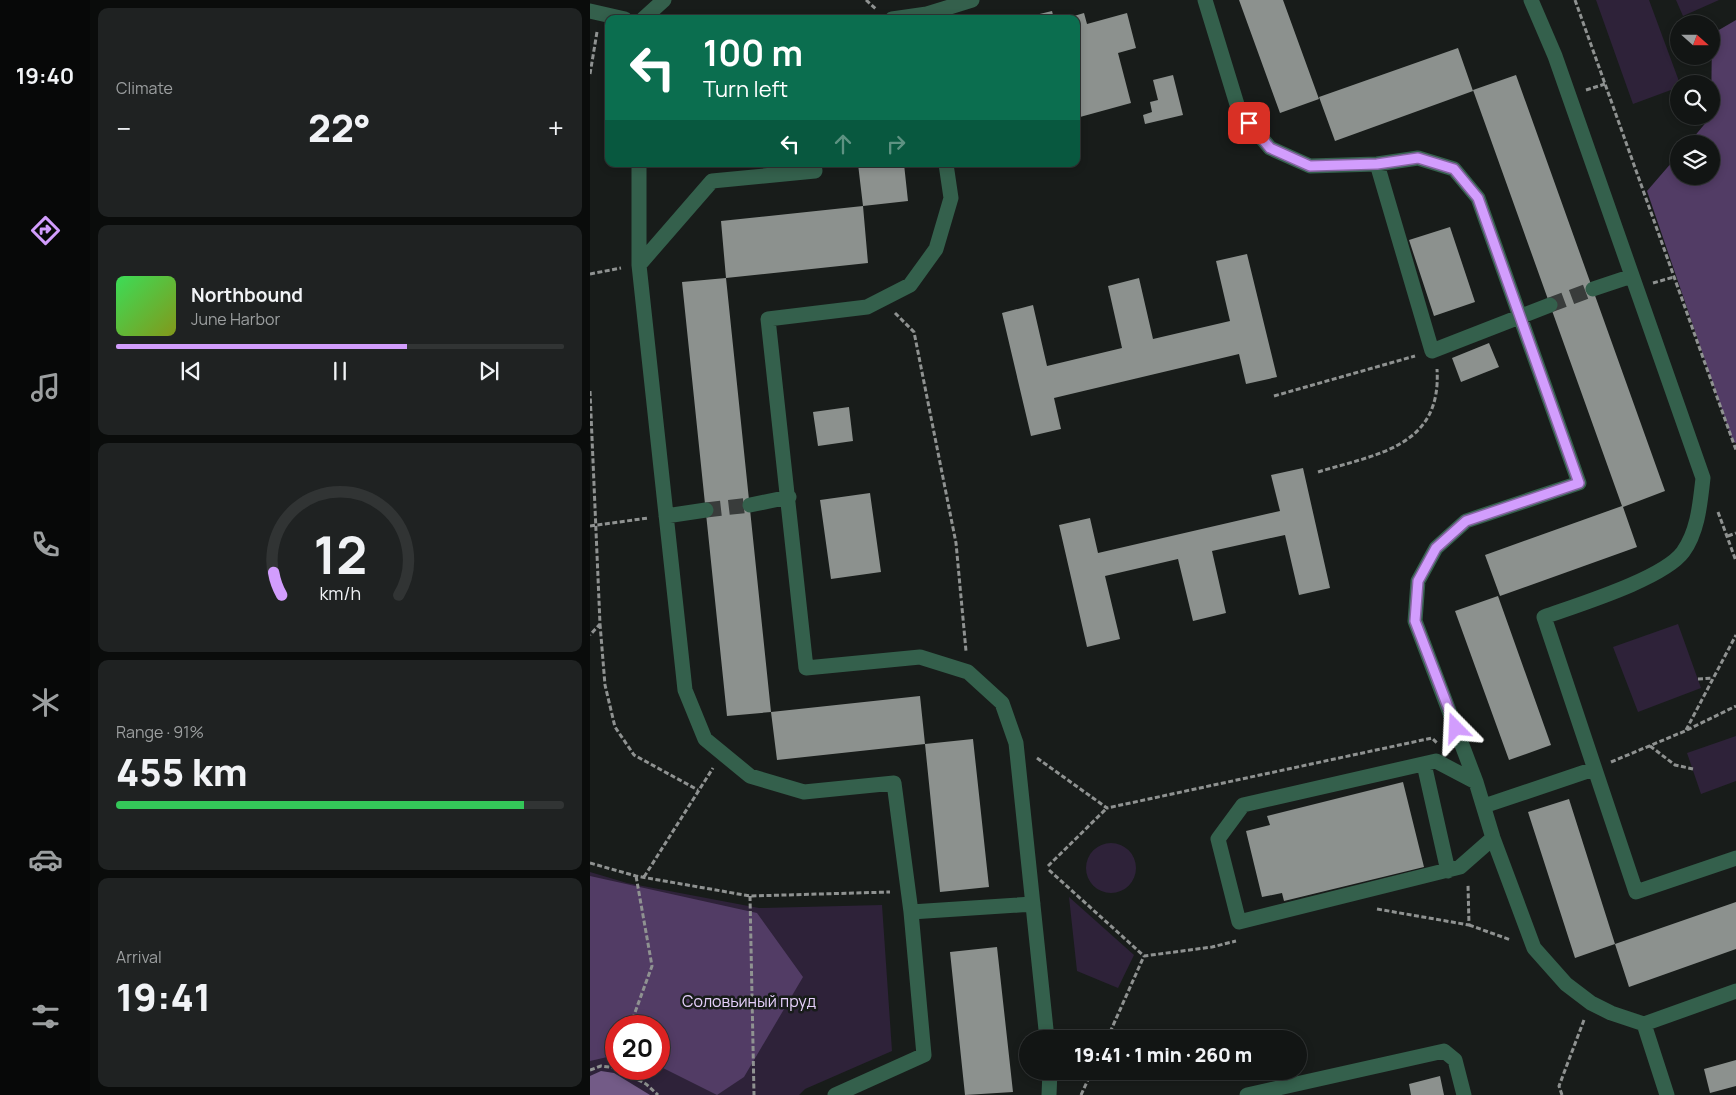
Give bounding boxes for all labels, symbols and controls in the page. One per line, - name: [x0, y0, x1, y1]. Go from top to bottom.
- north arrow: [1670, 15, 1720, 65]
- map controls: [1670, 15, 1720, 185]
- text: 100 m: [703, 29, 803, 77]
- icon: left: [620, 35, 685, 100]
- text: 19:40: [16, 61, 74, 91]
- text: Turn left: [703, 74, 788, 104]
- button: search: [1670, 75, 1720, 125]
- text: Climate: [116, 77, 173, 99]
- text: 22°: [308, 101, 371, 153]
- pin: [1228, 102, 1270, 144]
- text: −: [116, 109, 131, 147]
- text: +: [548, 109, 564, 147]
- icon: arrive: [1235, 109, 1263, 137]
- icon: left: [776, 130, 804, 158]
- icon: ahead: [829, 130, 857, 158]
- icon: right: [882, 130, 910, 158]
- button: layers: [1670, 135, 1720, 185]
- icon: directions: [28, 213, 63, 248]
- text: Northbound: [191, 282, 303, 308]
- text: June Harbor: [191, 308, 280, 330]
- icon: previous: [177, 357, 205, 385]
- icon: pause: [326, 357, 354, 385]
- icon: next: [475, 357, 503, 385]
- icon: music: [28, 370, 63, 405]
- text: 12: [313, 519, 367, 590]
- icon: phone: [28, 527, 63, 562]
- text: km/h: [319, 581, 361, 605]
- icon: climate: [28, 685, 63, 720]
- position arrow: [1429, 701, 1481, 753]
- text: Range · 91%: [116, 721, 204, 743]
- text: 455 km: [116, 745, 248, 797]
- icon: car: [28, 842, 63, 877]
- text: Arrival: [116, 946, 162, 968]
- text: 19:41: [116, 970, 211, 1022]
- park label: Соловьиный пруд: [682, 990, 816, 1012]
- icon: filters: [28, 999, 63, 1034]
- speed limit sign: 20: [605, 1015, 670, 1080]
- text: 19:41 · 1 min · 260 m: [1074, 1042, 1252, 1068]

